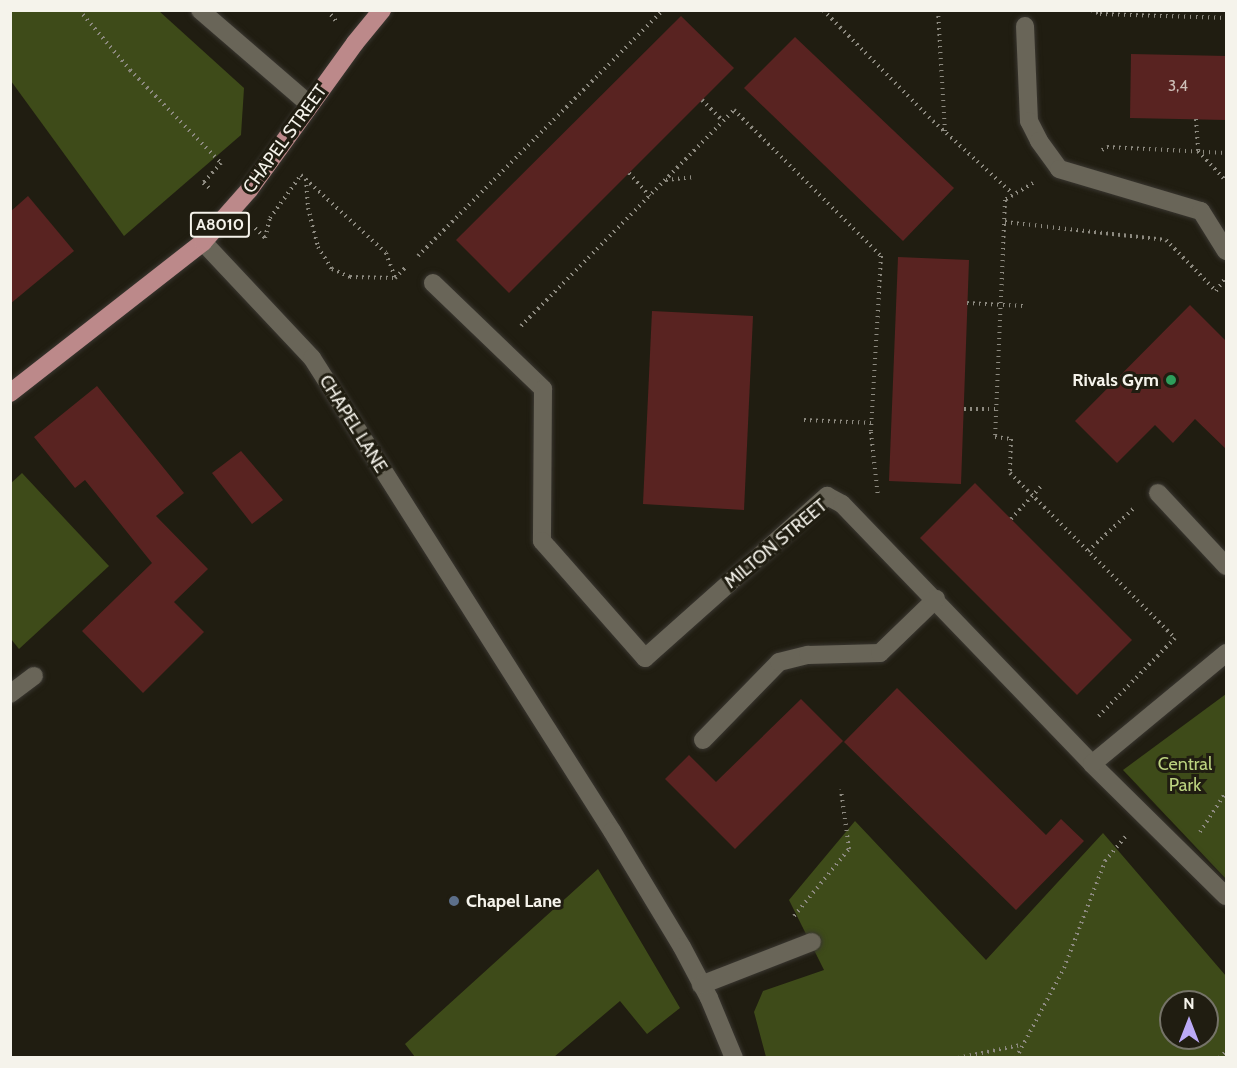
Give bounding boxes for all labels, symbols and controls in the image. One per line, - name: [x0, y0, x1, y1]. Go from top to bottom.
- house number: 3,4: [1168, 78, 1188, 96]
- street label: CHAPEL STREET: [238, 81, 332, 197]
- road number: A8010: [188, 212, 252, 238]
- place label: Rivals Gym: [1072, 369, 1159, 391]
- street label: CHAPEL LANE: [314, 371, 392, 477]
- marker: Rivals Gym: [1164, 373, 1178, 387]
- street label: MILTON STREET: [720, 495, 832, 593]
- park label: Central Park: [1158, 754, 1212, 796]
- place label: Chapel Lane: [466, 890, 561, 912]
- marker: Chapel Lane: [447, 894, 461, 908]
- north arrow: [1159, 990, 1219, 1050]
- text: N: [1183, 994, 1195, 1013]

